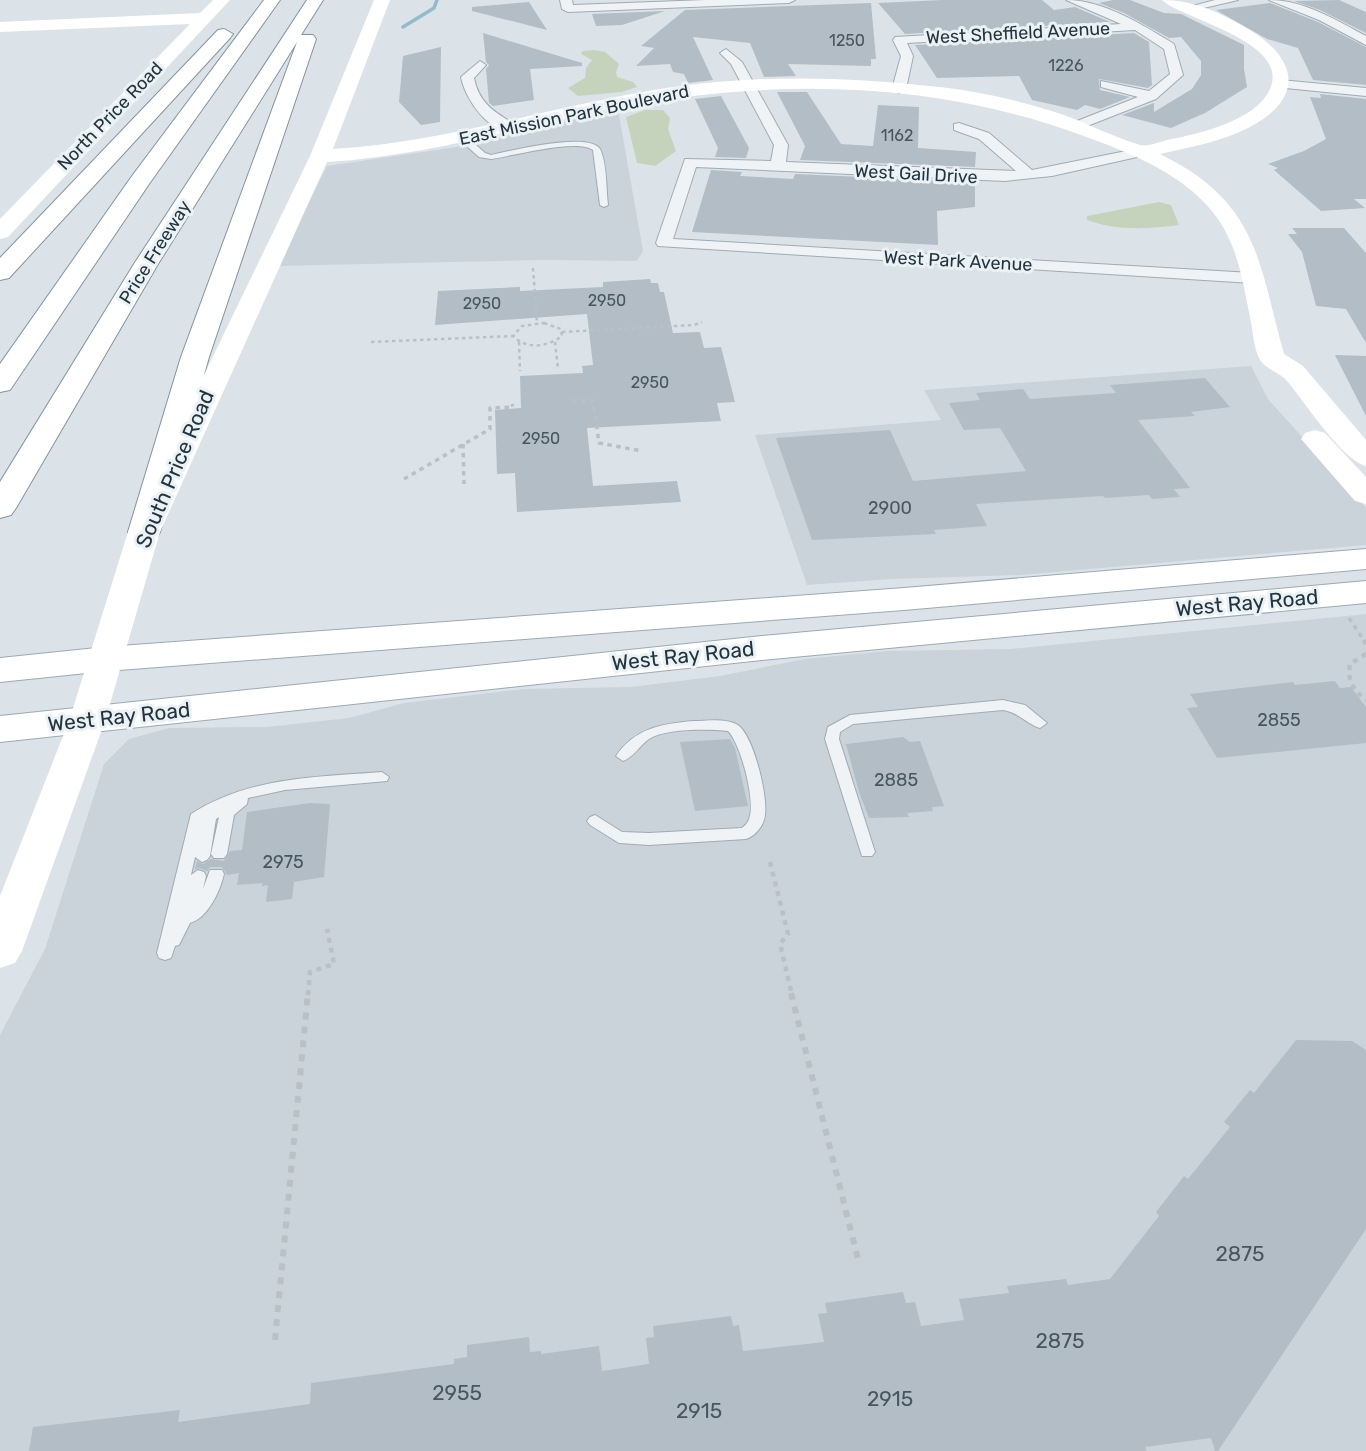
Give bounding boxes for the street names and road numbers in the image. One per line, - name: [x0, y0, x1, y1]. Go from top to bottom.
- street label: West Sheffield Avenue: [925, 17, 1111, 49]
- street label: North Price Road: [53, 57, 167, 175]
- street label: East Mission Park Boulevard: [457, 80, 691, 150]
- street label: West Gail Drive: [854, 160, 978, 188]
- street label: Price Freeway: [114, 196, 196, 308]
- street label: West Park Avenue: [883, 246, 1033, 276]
- street label: South Price Road: [130, 386, 219, 551]
- street label: West Ray Road: [1175, 584, 1319, 621]
- street label: West Ray Road: [610, 636, 755, 675]
- street label: West Ray Road: [46, 697, 191, 736]

